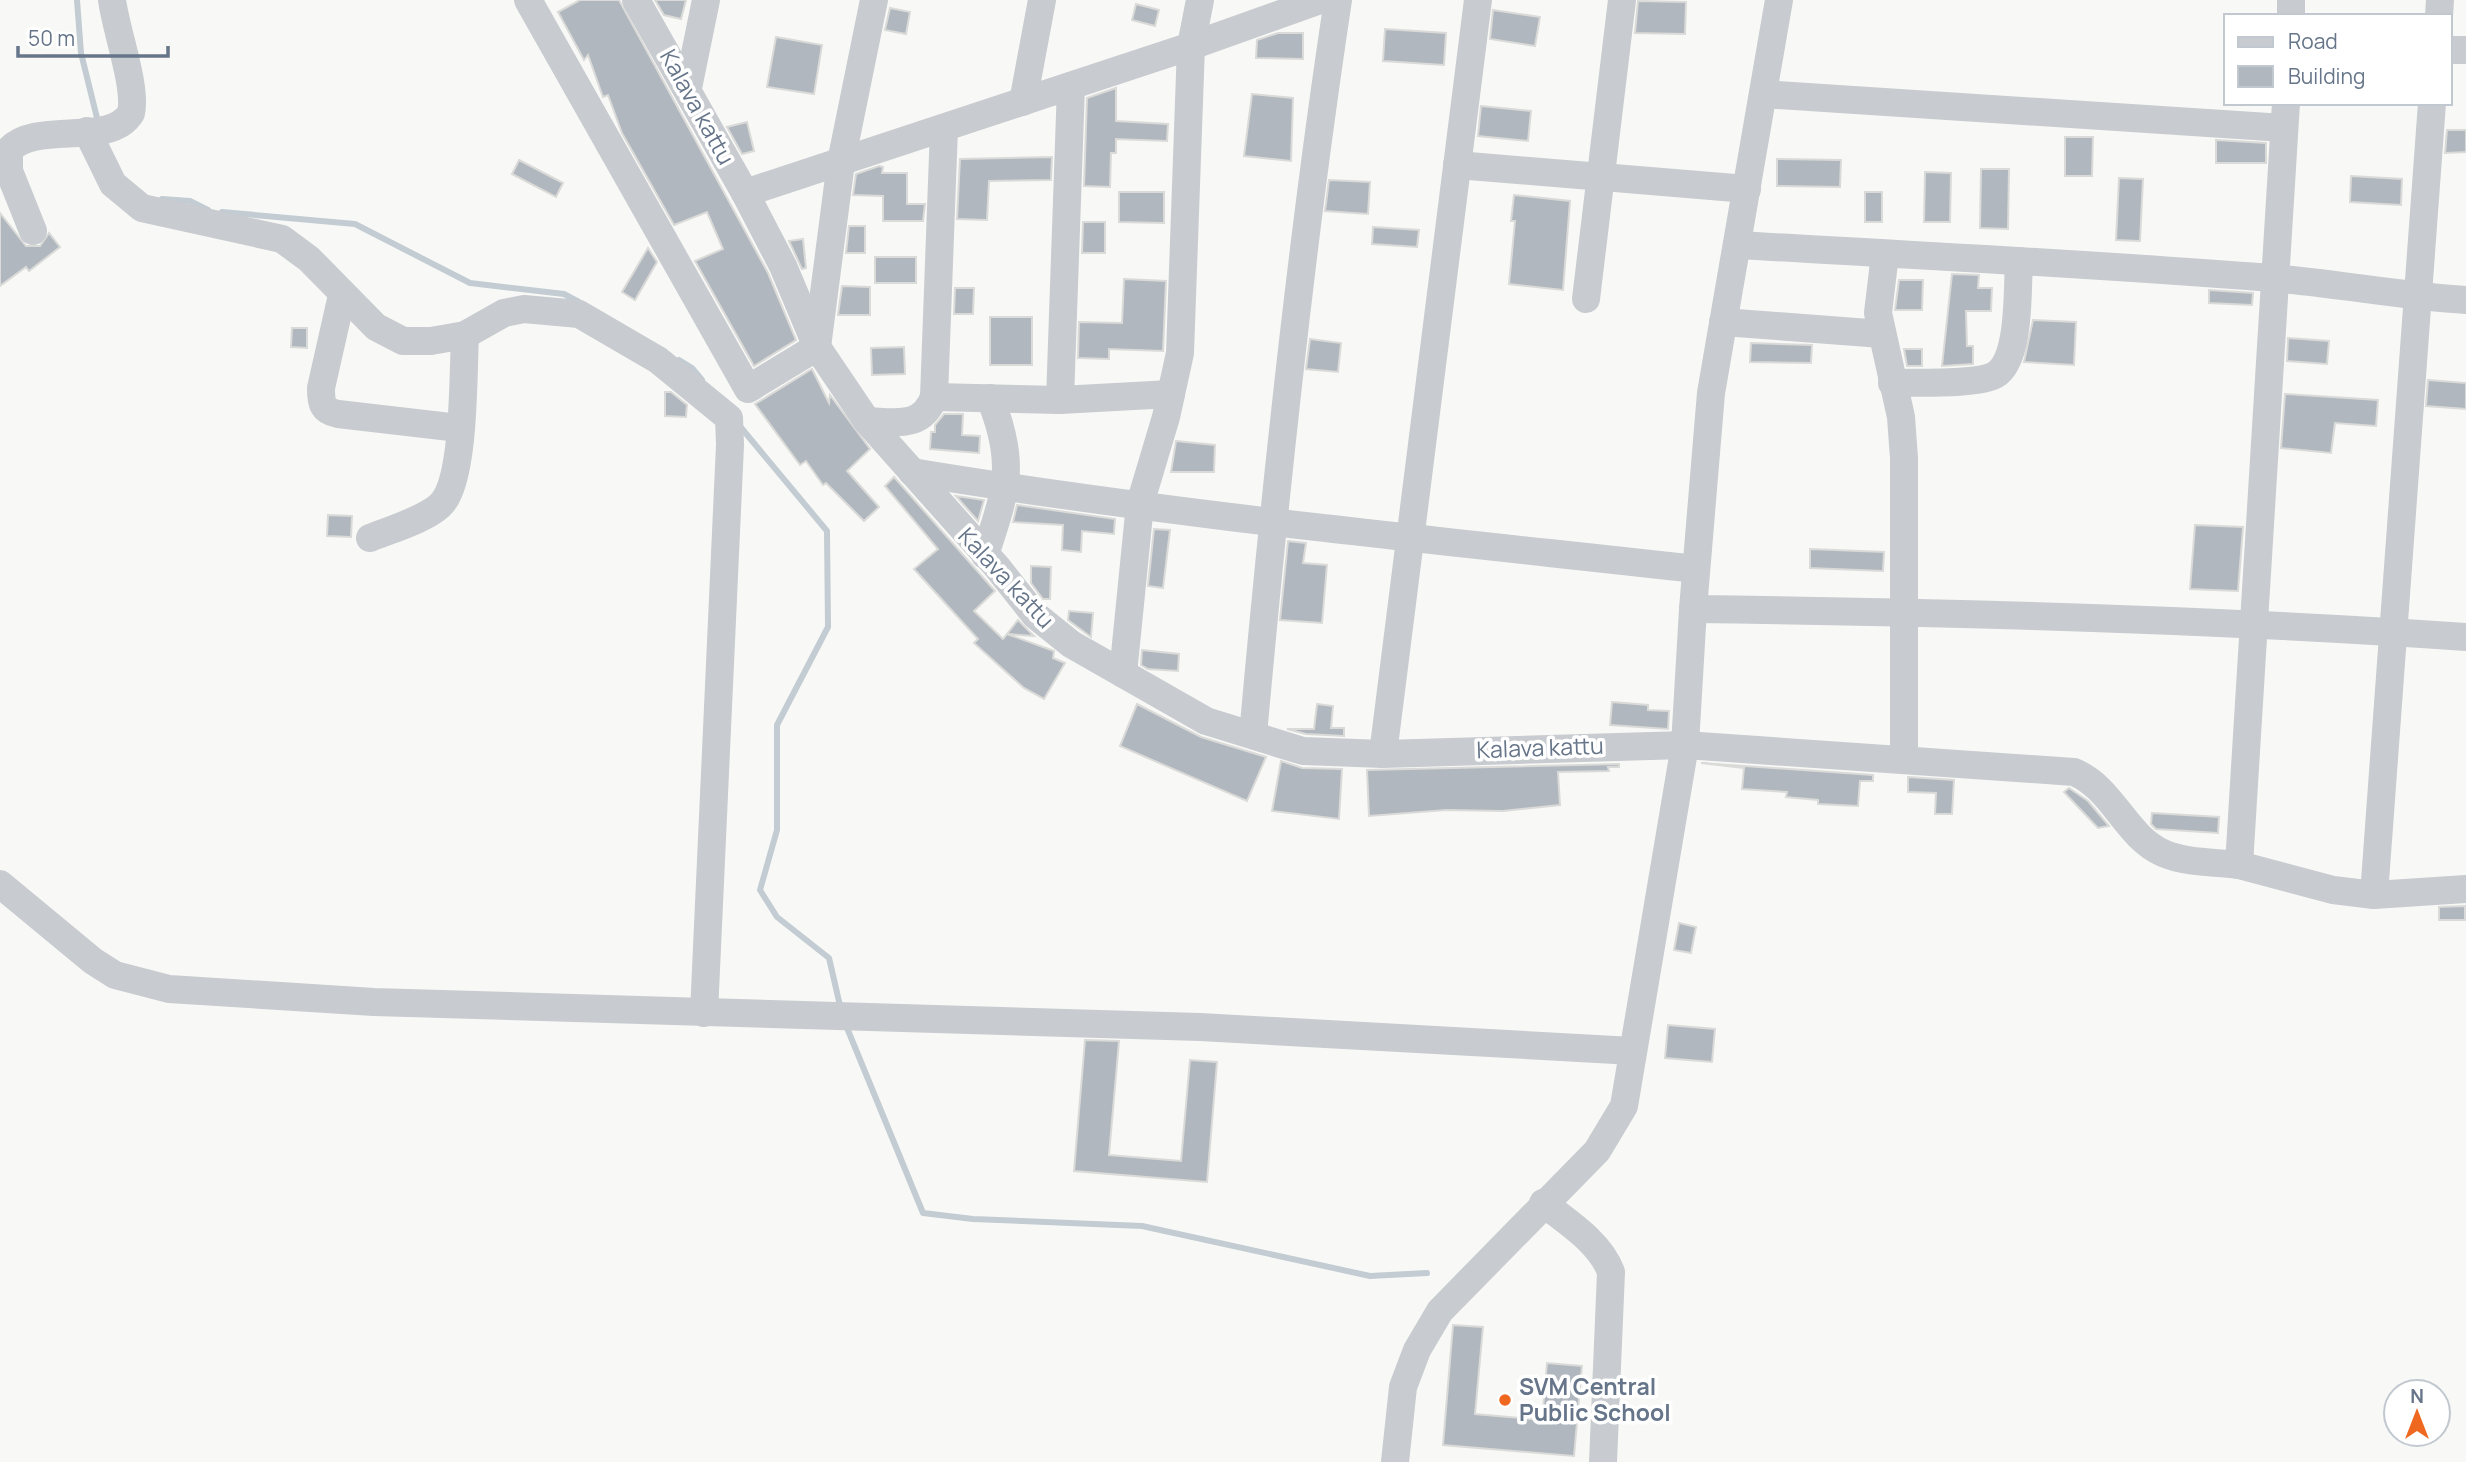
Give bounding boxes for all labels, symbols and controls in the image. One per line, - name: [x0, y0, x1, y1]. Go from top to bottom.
- scale bar: [18, 14, 168, 58]
- legend: [2224, 14, 2452, 105]
- text: 50 m: [28, 24, 75, 52]
- text: Road: [2288, 27, 2338, 55]
- street label: Kalava kattu: [653, 43, 743, 170]
- text: Building: [2288, 62, 2365, 90]
- street label: Kalava kattu: [952, 520, 1062, 635]
- street label: Kalava kattu: [1476, 729, 1604, 765]
- place label: SVM Central Public School: [1519, 1370, 1671, 1428]
- north arrow: [2382, 1378, 2452, 1448]
- text: N: [2410, 1383, 2424, 1409]
- marker: SVM Central Public School: [1497, 1392, 1513, 1408]

